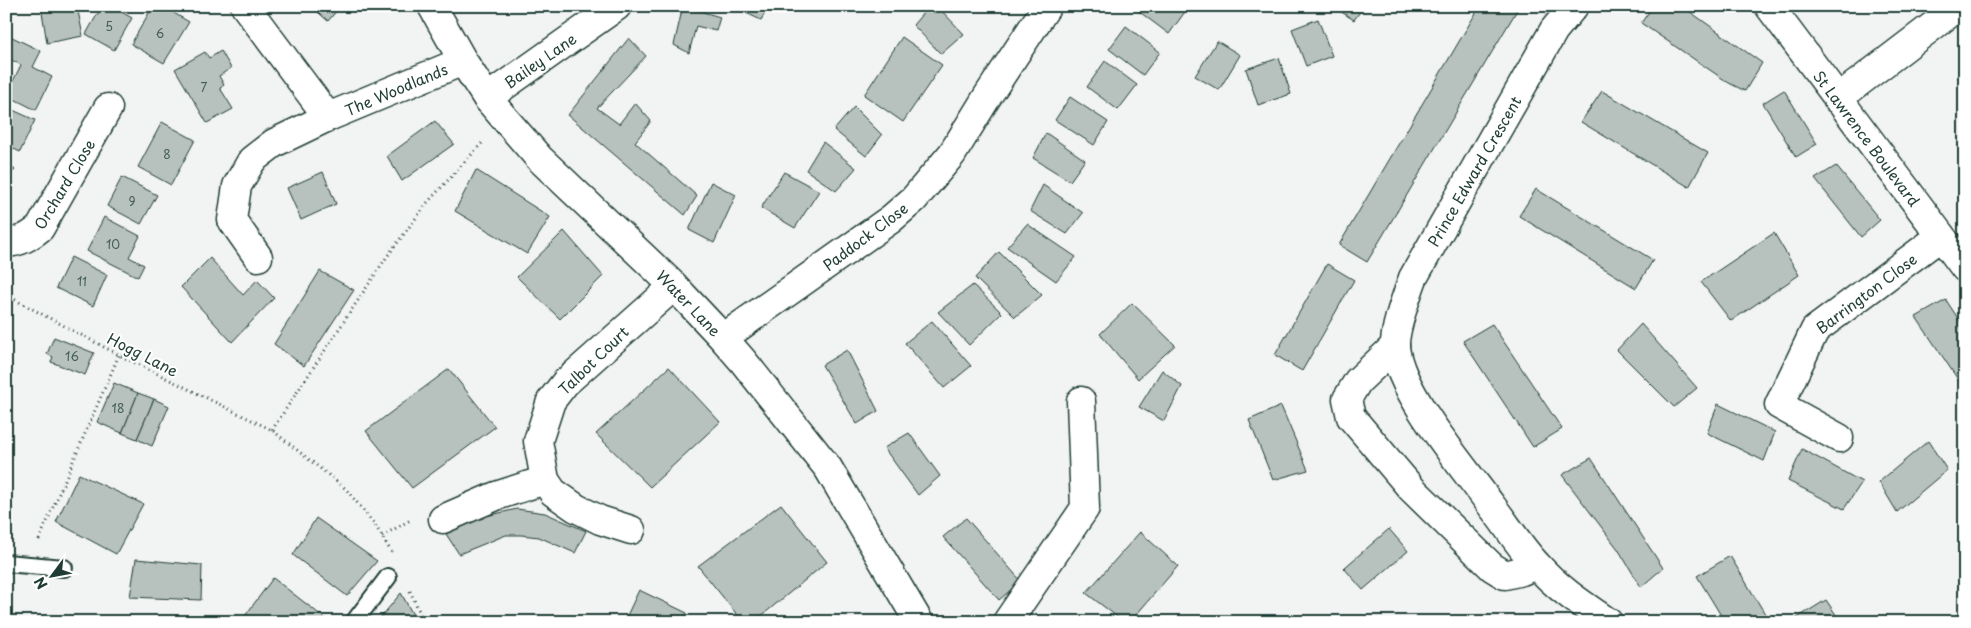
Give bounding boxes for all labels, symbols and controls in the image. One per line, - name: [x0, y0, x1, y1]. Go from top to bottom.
- house number: 5: [105, 17, 113, 35]
- house number: 6: [156, 24, 164, 42]
- street label: Bailey Lane: [499, 27, 581, 93]
- street label: The Woodlands: [341, 57, 451, 121]
- street label: St Lawrence Boulevard: [1808, 65, 1926, 211]
- house number: 7: [201, 78, 208, 96]
- street label: Prince Edward Crescent: [1421, 92, 1527, 250]
- street label: Orchard Close: [28, 134, 100, 234]
- house number: 8: [163, 145, 171, 163]
- house number: 9: [128, 192, 136, 210]
- street label: Paddock Close: [818, 196, 912, 276]
- house number: 10: [106, 235, 120, 253]
- street label: Barrington Close: [1811, 247, 1921, 339]
- street label: Water Lane: [651, 265, 727, 341]
- house number: 11: [77, 272, 87, 290]
- street label: Talbot Court: [553, 320, 633, 400]
- street label: Hogg Lane: [104, 326, 182, 382]
- house number: 16: [65, 347, 79, 365]
- house number: 18: [112, 399, 124, 417]
- north arrow: [28, 550, 78, 600]
- text: N: [29, 573, 52, 593]

